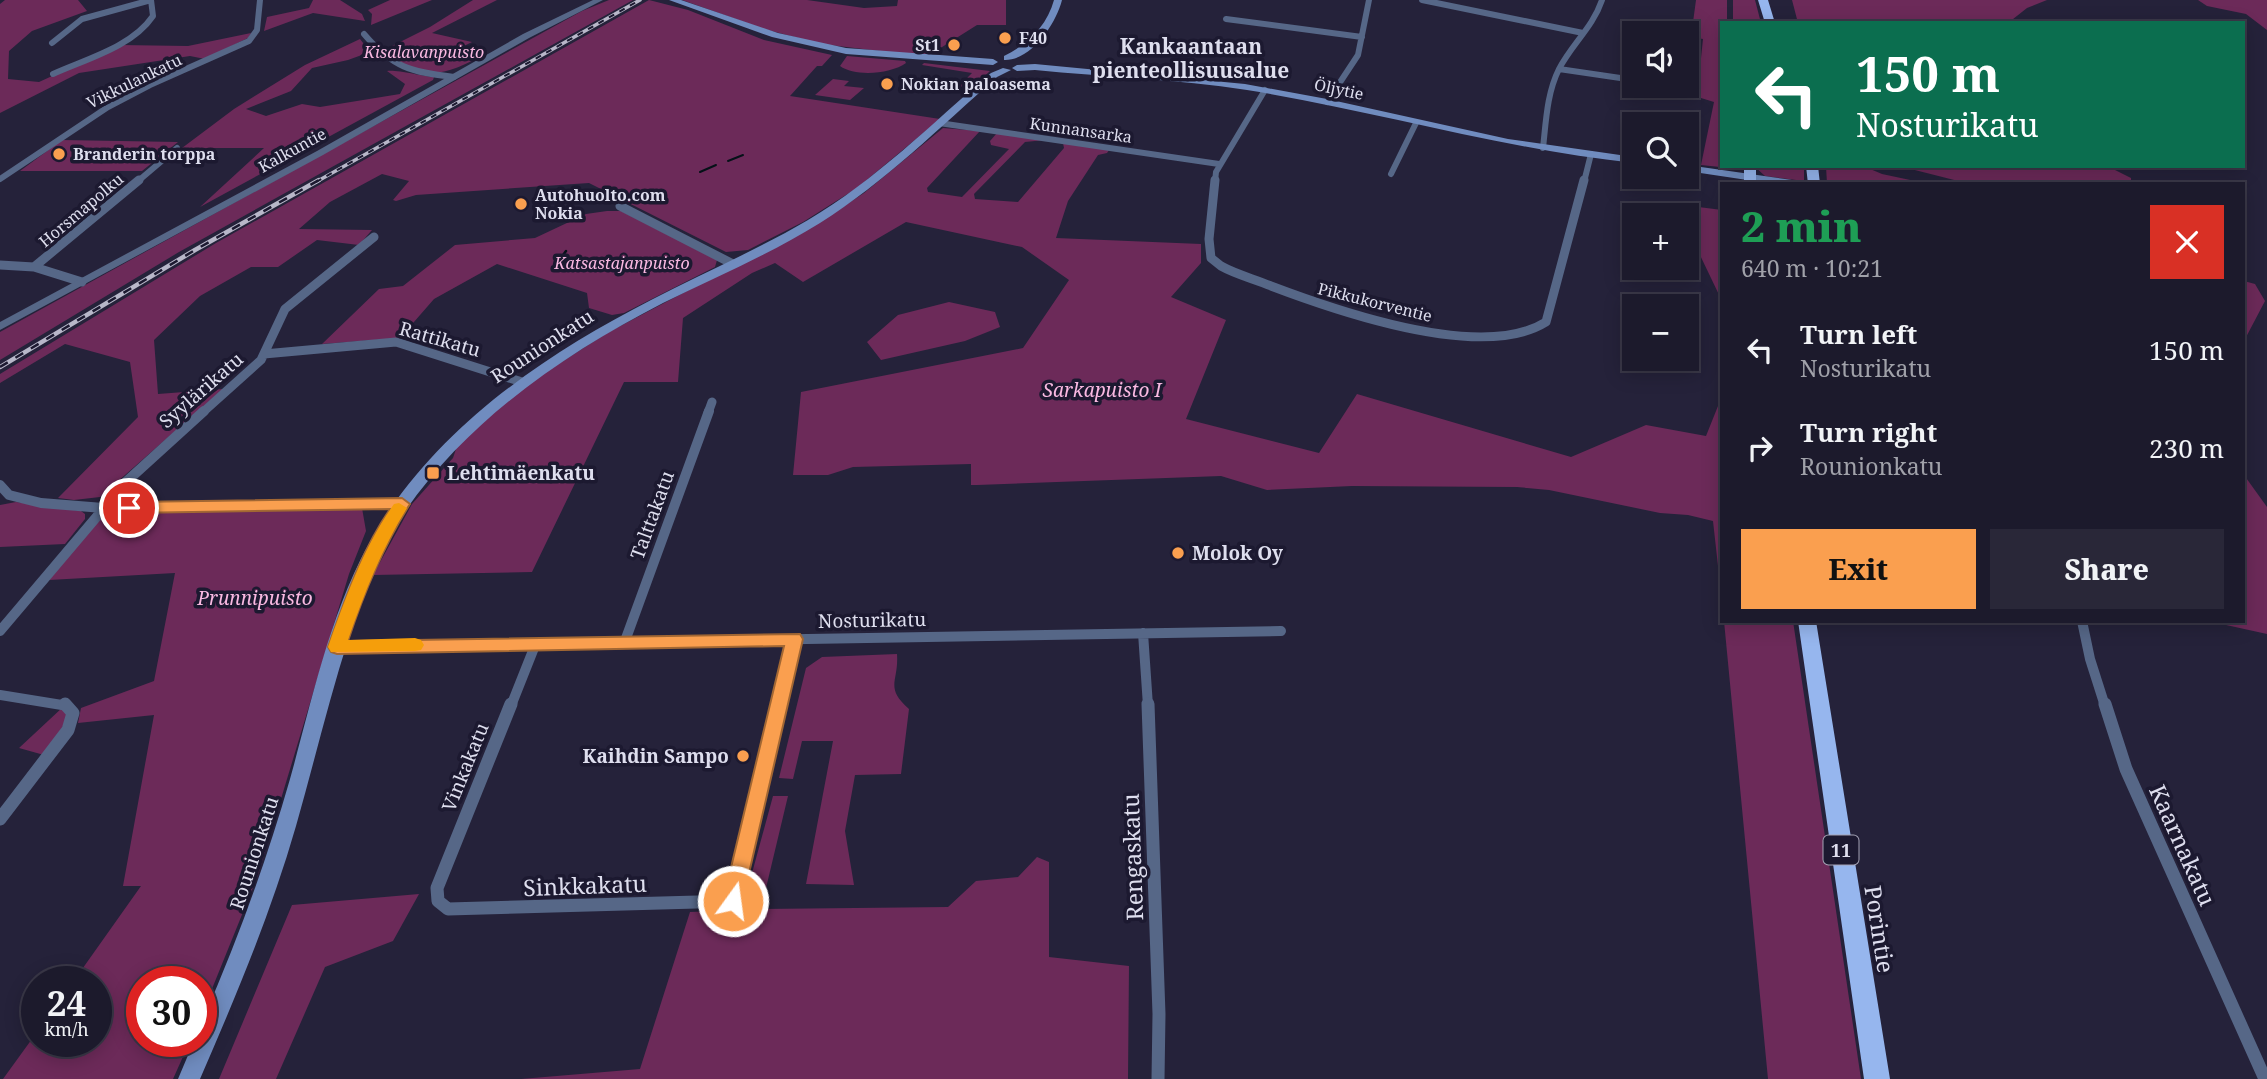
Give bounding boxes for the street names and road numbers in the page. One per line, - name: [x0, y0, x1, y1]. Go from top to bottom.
- street label: Vikkulankatu: [83, 48, 185, 114]
- street label: Öljytie: [1312, 73, 1366, 105]
- street label: Kunnansarka: [1028, 112, 1134, 148]
- street label: Kalkuntie: [254, 122, 330, 178]
- street label: Horsmapolku: [34, 168, 128, 252]
- street label: Pikkukorventie: [1316, 277, 1434, 327]
- street label: Rounionkatu: [486, 303, 598, 389]
- street label: Rattikatu: [396, 315, 484, 363]
- street label: Syylärikatu: [153, 346, 249, 434]
- street label: Talttakatu: [624, 467, 680, 563]
- street label: Nosturikatu: [818, 606, 926, 634]
- street label: Vinkakatu: [435, 719, 495, 815]
- street label: Kaarnakatu: [2142, 779, 2224, 911]
- street label: Rounionkatu: [223, 793, 285, 913]
- street label: Rengaskatu: [1114, 793, 1150, 921]
- road number: 11: [1824, 836, 1858, 864]
- street label: Sinkkakatu: [523, 867, 648, 903]
- street label: Porintie: [1857, 883, 1903, 975]

